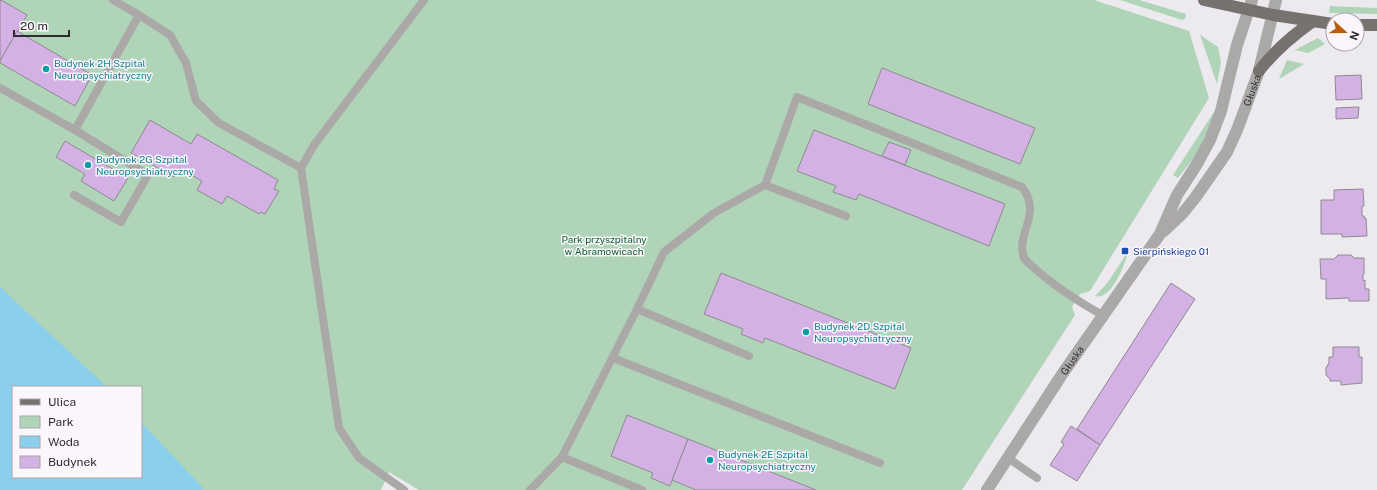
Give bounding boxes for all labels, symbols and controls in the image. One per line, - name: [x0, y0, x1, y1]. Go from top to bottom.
- scale bar: [14, 12, 69, 38]
- north arrow: [1325, 12, 1365, 52]
- text: 20 m: [20, 19, 48, 33]
- text: N: [1347, 29, 1361, 42]
- place label: Budynek 2H Szpital Neuropsychiatryczny: [54, 57, 153, 81]
- marker: Budynek 2H Szpital Neuropsychiatryczny: [41, 64, 51, 74]
- street label: Głuska: [1241, 73, 1263, 108]
- place label: Budynek 2G Szpital Neuropsychiatryczny: [96, 153, 195, 177]
- marker: Budynek 2G Szpital Neuropsychiatryczny: [83, 160, 93, 170]
- park label: Park przyszpitalny w Abramowicach: [561, 233, 647, 257]
- place label: Sierpińskiego 01: [1133, 245, 1209, 257]
- marker: Sierpińskiego 01: [1120, 246, 1130, 256]
- place label: Budynek 2D Szpital Neuropsychiatryczny: [814, 320, 913, 344]
- marker: Budynek 2D Szpital Neuropsychiatryczny: [801, 327, 811, 337]
- street label: Głuska: [1058, 343, 1086, 377]
- legend: [12, 386, 142, 478]
- text: Ulica: [48, 395, 76, 409]
- text: Park: [48, 415, 74, 429]
- text: Woda: [48, 435, 79, 449]
- place label: Budynek 2E Szpital Neuropsychiatryczny: [718, 448, 817, 472]
- text: Budynek: [48, 455, 97, 469]
- marker: Budynek 2E Szpital Neuropsychiatryczny: [705, 455, 715, 465]

